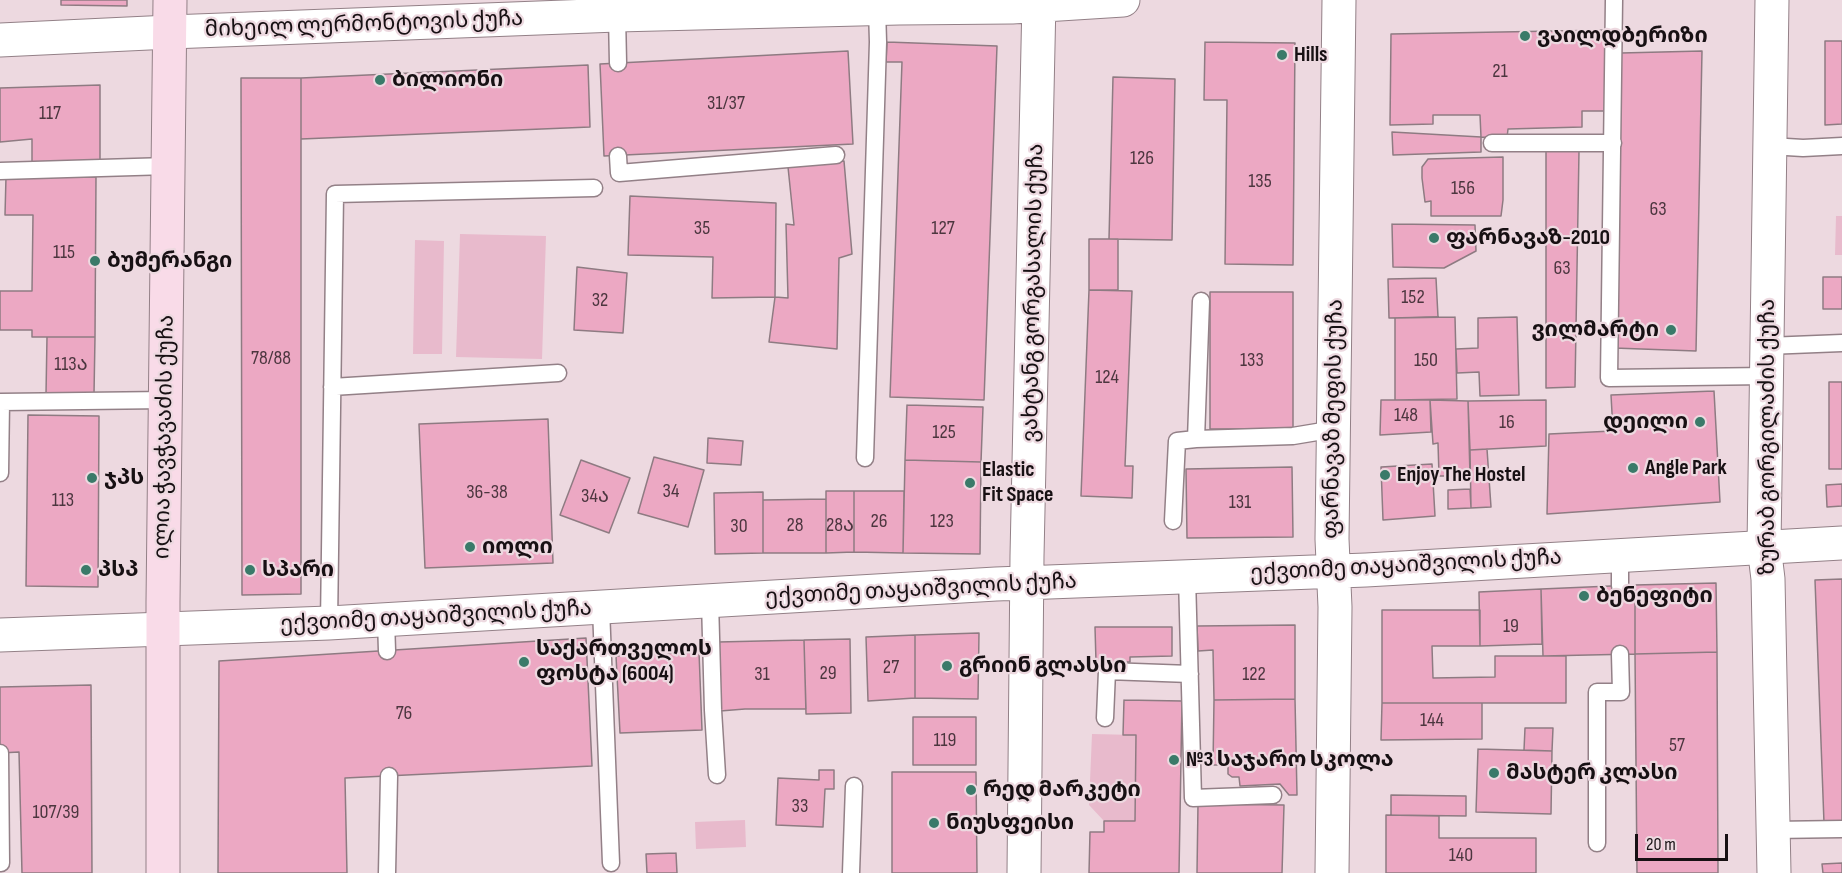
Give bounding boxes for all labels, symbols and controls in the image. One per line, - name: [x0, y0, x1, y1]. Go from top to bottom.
- street label: მიხეილ ლერმონტოვის ქუჩა: [204, 6, 524, 44]
- place label: ვაილდბერიზი: [1537, 23, 1708, 49]
- marker: ვაილდბერიზი: [1518, 29, 1532, 43]
- place label: Hills: [1294, 42, 1328, 68]
- marker: Hills: [1275, 48, 1289, 62]
- house number: 21: [1492, 60, 1508, 84]
- place label: ბილიონი: [392, 67, 503, 93]
- marker: ბილიონი: [373, 73, 387, 87]
- house number: 31/37: [707, 92, 745, 116]
- house number: 117: [39, 102, 61, 126]
- street label: ვახტანგ გორგასალის ქუჩა: [1018, 143, 1050, 443]
- house number: 126: [1130, 147, 1154, 171]
- house number: 135: [1248, 170, 1272, 194]
- house number: 156: [1451, 177, 1475, 201]
- house number: 63: [1649, 198, 1667, 222]
- house number: 35: [694, 217, 710, 241]
- house number: 127: [931, 217, 955, 241]
- place label: ფარნავაზ-2010: [1446, 225, 1610, 251]
- marker: ფარნავაზ-2010: [1427, 231, 1441, 245]
- house number: 115: [53, 241, 75, 265]
- place label: ბუმერანგი: [107, 248, 232, 274]
- marker: ბუმერანგი: [88, 254, 102, 268]
- house number: 63: [1553, 257, 1571, 281]
- house number: 152: [1401, 286, 1425, 310]
- house number: 32: [592, 289, 608, 313]
- street label: ფარნავაზ მეფის ქუჩა: [1319, 299, 1349, 539]
- street label: ზურაბ გორგილაძის ქუჩა: [1755, 299, 1781, 575]
- street label: ილია ჭავჭავაძის ქუჩა: [150, 315, 180, 559]
- place label: ვილმარტი: [1531, 317, 1659, 343]
- marker: ვილმარტი: [1664, 323, 1678, 337]
- house number: 78/88: [251, 347, 291, 371]
- house number: 133: [1240, 349, 1264, 373]
- house number: 150: [1414, 349, 1438, 373]
- house number: 113ა: [54, 353, 88, 377]
- house number: 124: [1095, 366, 1119, 390]
- house number: 148: [1394, 404, 1418, 428]
- place label: დეილი: [1603, 409, 1688, 435]
- house number: 16: [1499, 411, 1515, 435]
- marker: დეილი: [1693, 415, 1707, 429]
- house number: 125: [932, 421, 956, 445]
- place label: Angle Park: [1645, 455, 1727, 481]
- place label: Elastic Fit Space: [982, 457, 1054, 508]
- marker: Angle Park: [1626, 461, 1640, 475]
- place label: Enjoy The Hostel: [1397, 462, 1526, 488]
- place label: ჯპს: [104, 465, 144, 491]
- marker: Enjoy The Hostel: [1378, 468, 1392, 482]
- marker: ჯპს: [85, 471, 99, 485]
- marker: Elastic Fit Space: [963, 476, 977, 490]
- house number: 34: [663, 480, 679, 504]
- house number: 36-38: [466, 481, 508, 505]
- house number: 34ა: [581, 485, 609, 509]
- house number: 113: [52, 489, 74, 513]
- house number: 131: [1229, 491, 1251, 515]
- house number: 26: [871, 510, 887, 534]
- house number: 123: [930, 510, 954, 534]
- house number: 28: [787, 514, 803, 538]
- house number: 28ა: [826, 514, 854, 538]
- house number: 30: [730, 515, 748, 539]
- place label: იოლი: [482, 534, 553, 560]
- marker: იოლი: [463, 540, 477, 554]
- street label: ექვთიმე თაყაიშვილის ქუჩა: [1250, 545, 1562, 587]
- place label: პსპ: [98, 557, 138, 583]
- place label: სპარი: [262, 557, 334, 583]
- marker: პსპ: [79, 563, 93, 577]
- marker: სპარი: [243, 563, 257, 577]
- street label: ექვთიმე თაყაიშვილის ქუჩა: [765, 569, 1077, 611]
- place label: ბენეფიტი: [1596, 583, 1713, 609]
- marker: ბენეფიტი: [1577, 589, 1591, 603]
- street label: ექვთიმე თაყაიშვილის ქუჩა: [280, 596, 592, 638]
- house number: 19: [1503, 615, 1519, 639]
- place label: საქართველოს ფოსტა (6004): [536, 636, 712, 688]
- place label: გრიინ გლასსი: [959, 653, 1127, 679]
- marker: საქართველოს ფოსტა (6004): [517, 655, 531, 669]
- house number: 27: [883, 656, 899, 680]
- marker: გრიინ გლასსი: [940, 659, 954, 673]
- house number: 29: [819, 662, 837, 686]
- house number: 31: [754, 663, 770, 687]
- house number: 122: [1242, 663, 1266, 687]
- house number: 76: [396, 702, 412, 726]
- house number: 144: [1420, 709, 1444, 733]
- house number: 119: [934, 729, 956, 753]
- house number: 57: [1669, 734, 1685, 758]
- place label: №3 საჯარო სკოლა: [1186, 747, 1394, 773]
- marker: №3 საჯარო სკოლა: [1167, 753, 1181, 767]
- place label: მასტერ კლასი: [1506, 760, 1678, 786]
- marker: მასტერ კლასი: [1487, 766, 1501, 780]
- place label: რედ მარკეტი: [983, 777, 1141, 803]
- marker: რედ მარკეტი: [964, 783, 978, 797]
- house number: 33: [792, 795, 808, 819]
- house number: 107/39: [33, 801, 79, 825]
- place label: ნიუსფეისი: [946, 810, 1074, 836]
- marker: ნიუსფეისი: [927, 816, 941, 830]
- scale bar: [1638, 822, 1731, 860]
- text: 20 m: [1646, 834, 1676, 855]
- house number: 140: [1449, 844, 1473, 868]

